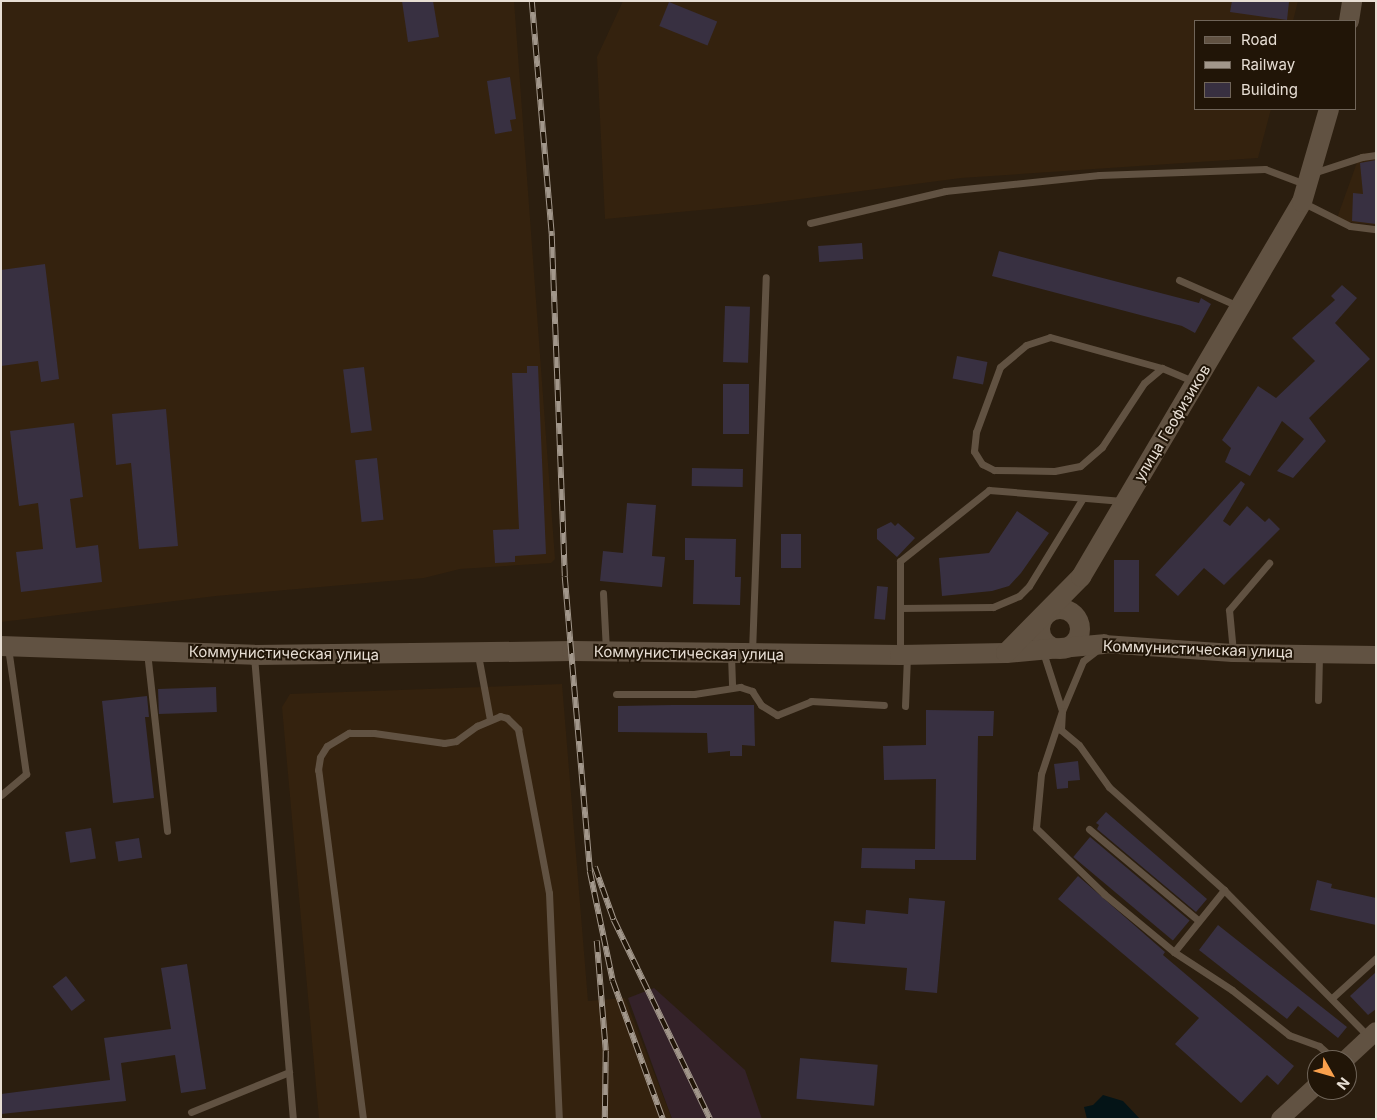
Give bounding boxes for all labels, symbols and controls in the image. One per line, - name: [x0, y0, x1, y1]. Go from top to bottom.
- legend: [1194, 20, 1357, 110]
- text: Road: [1241, 30, 1277, 49]
- text: Railway: [1241, 55, 1295, 74]
- text: Building: [1241, 80, 1298, 99]
- street label: улица Геофизиков: [1130, 361, 1214, 485]
- street label: Коммунистическая улица: [1103, 637, 1293, 661]
- street label: Коммунистическая улица: [189, 642, 379, 664]
- street label: Коммунистическая улица: [594, 642, 784, 664]
- north arrow: [1307, 1050, 1357, 1100]
- text: N: [1333, 1074, 1353, 1093]

